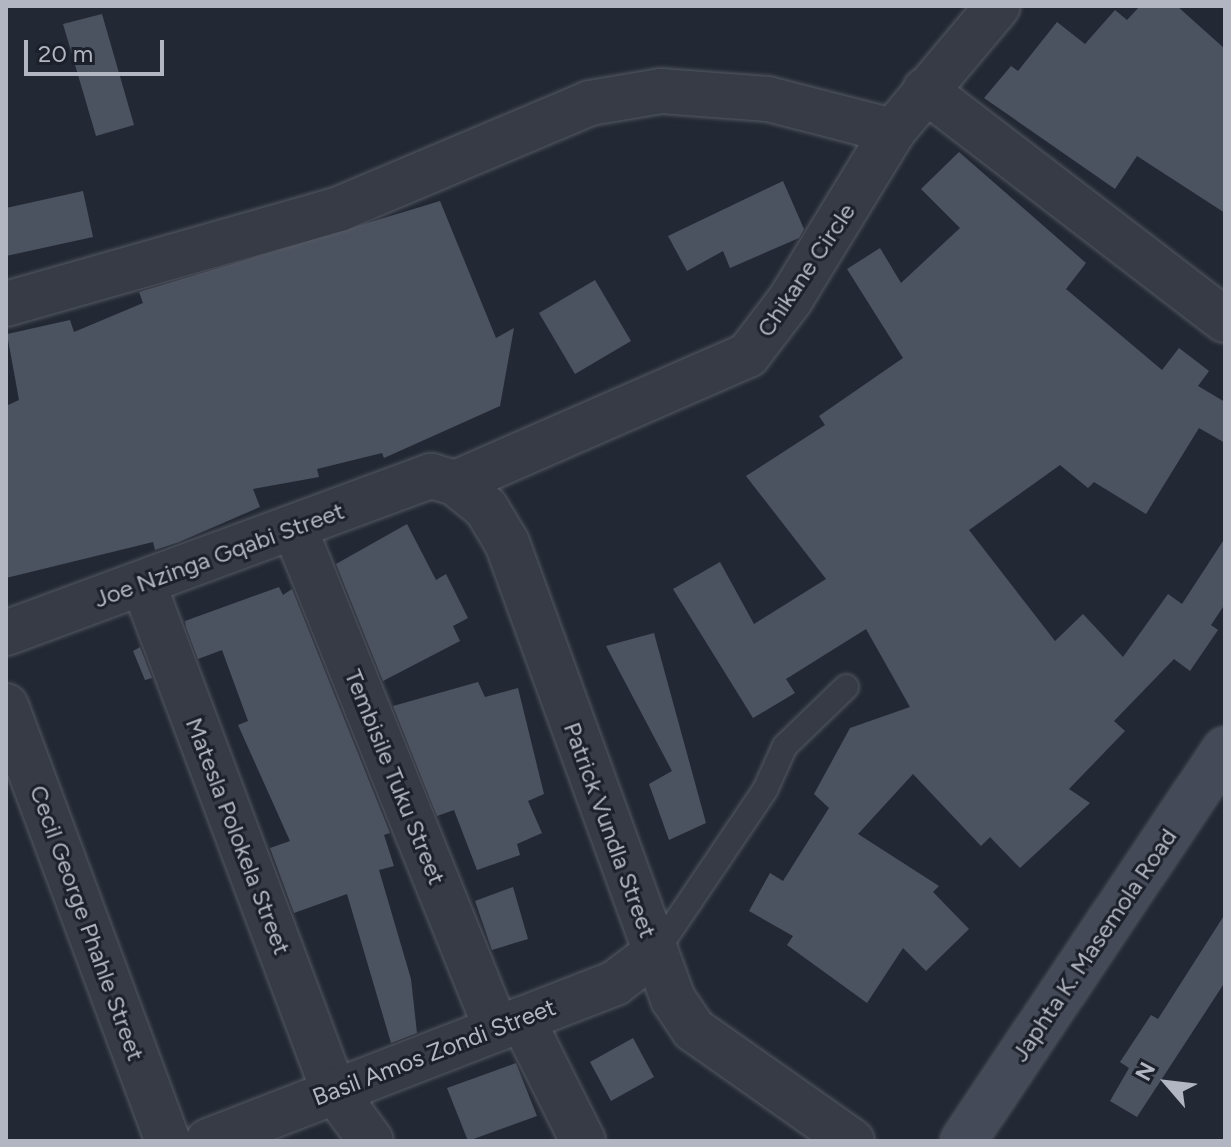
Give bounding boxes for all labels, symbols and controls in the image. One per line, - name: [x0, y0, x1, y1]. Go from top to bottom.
- scale bar: [28, 24, 168, 74]
- text: 20 m: [38, 39, 93, 68]
- street label: Chikane Circle: [751, 198, 861, 342]
- street label: Joe Nzinga Gqabi Street: [90, 496, 348, 614]
- street label: Tembisile Tuku Street: [339, 665, 451, 889]
- street label: Matesla Polokela Street: [180, 714, 296, 958]
- street label: Patrick Vundla Street: [558, 718, 662, 942]
- street label: Cecil George Phahle Street: [24, 781, 150, 1065]
- street label: Japhta K. Masemola Road: [1005, 823, 1183, 1067]
- street label: Basil Amos Zondi Street: [308, 992, 560, 1112]
- north arrow: [1127, 1043, 1207, 1123]
- text: N: [1129, 1058, 1161, 1085]

